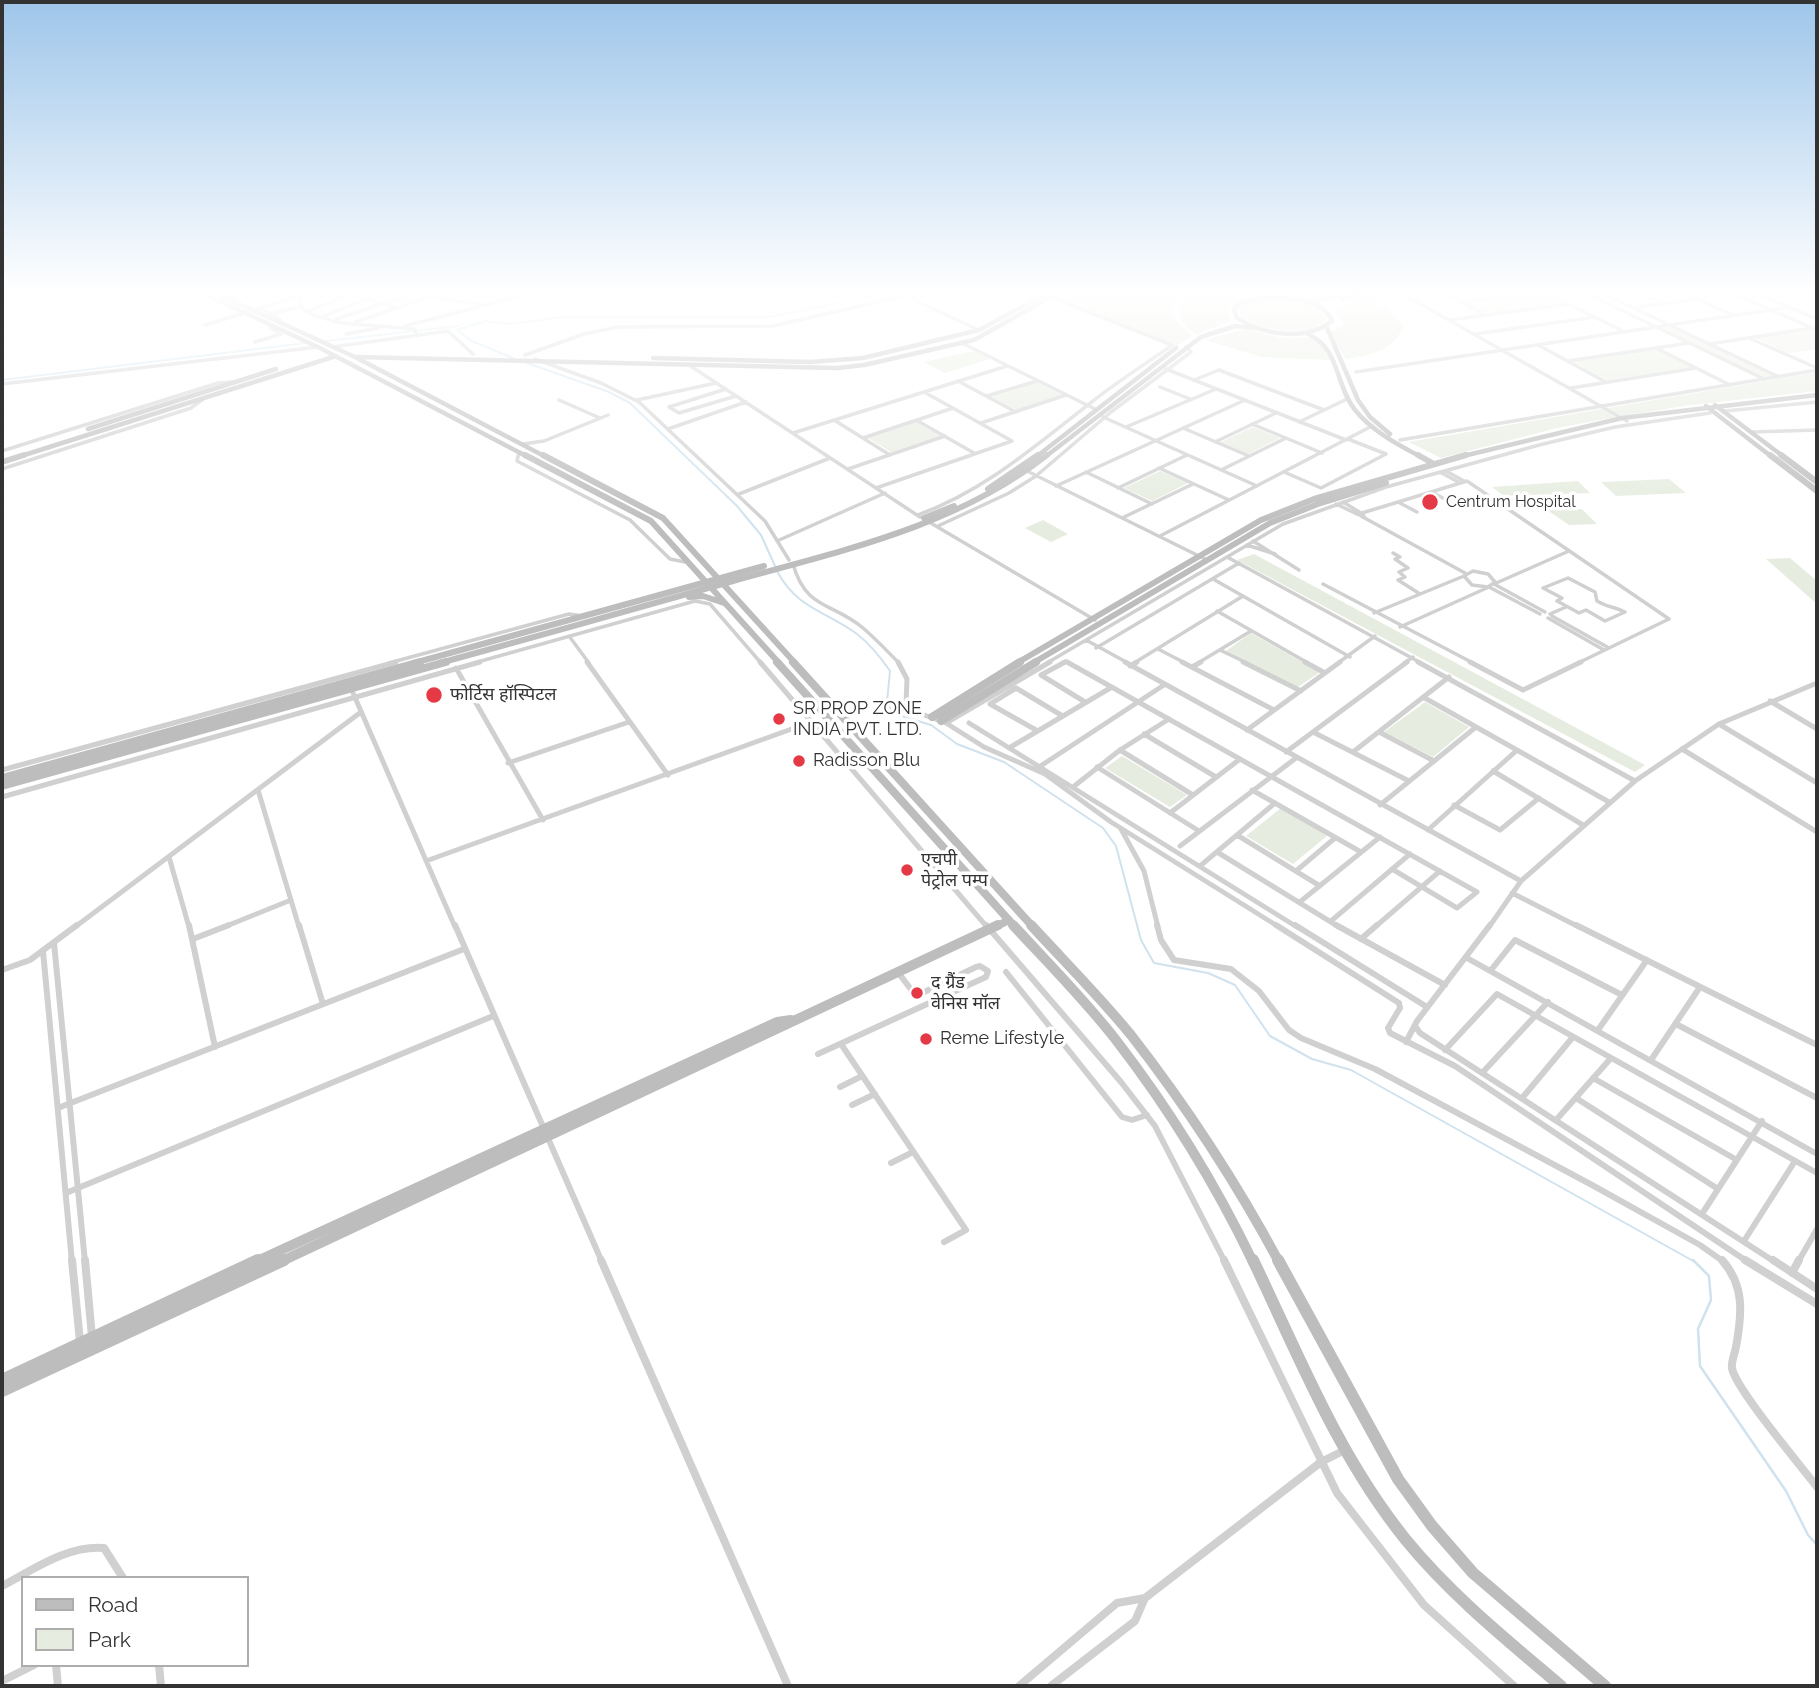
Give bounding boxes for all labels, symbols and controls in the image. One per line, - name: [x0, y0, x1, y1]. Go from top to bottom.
- marker: Centrum Hospital: [1420, 492, 1440, 512]
- place label: Centrum Hospital: [1446, 492, 1576, 512]
- place label: फोर्टिस हॉस्पिटल: [450, 684, 556, 706]
- marker: फोर्टिस हॉस्पिटल: [424, 685, 444, 705]
- place label: SR PROP ZONE INDIA PVT. LTD.: [793, 698, 922, 740]
- marker: SR PROP ZONE INDIA PVT. LTD.: [771, 711, 787, 727]
- place label: Radisson Blu: [813, 750, 920, 772]
- marker: Radisson Blu: [791, 753, 807, 769]
- place label: एचपी पेट्रोल पम्प: [921, 849, 988, 892]
- marker: एचपी पेट्रोल पम्प: [899, 862, 915, 878]
- place label: द ग्रैंड वेनिस मॉल: [931, 972, 1000, 1014]
- marker: द ग्रैंड वेनिस मॉल: [909, 985, 925, 1001]
- place label: Reme Lifestyle: [940, 1028, 1064, 1050]
- marker: Reme Lifestyle: [918, 1031, 934, 1047]
- legend: [21, 1576, 248, 1667]
- text: Road: [88, 1592, 138, 1617]
- text: Park: [88, 1627, 131, 1652]

